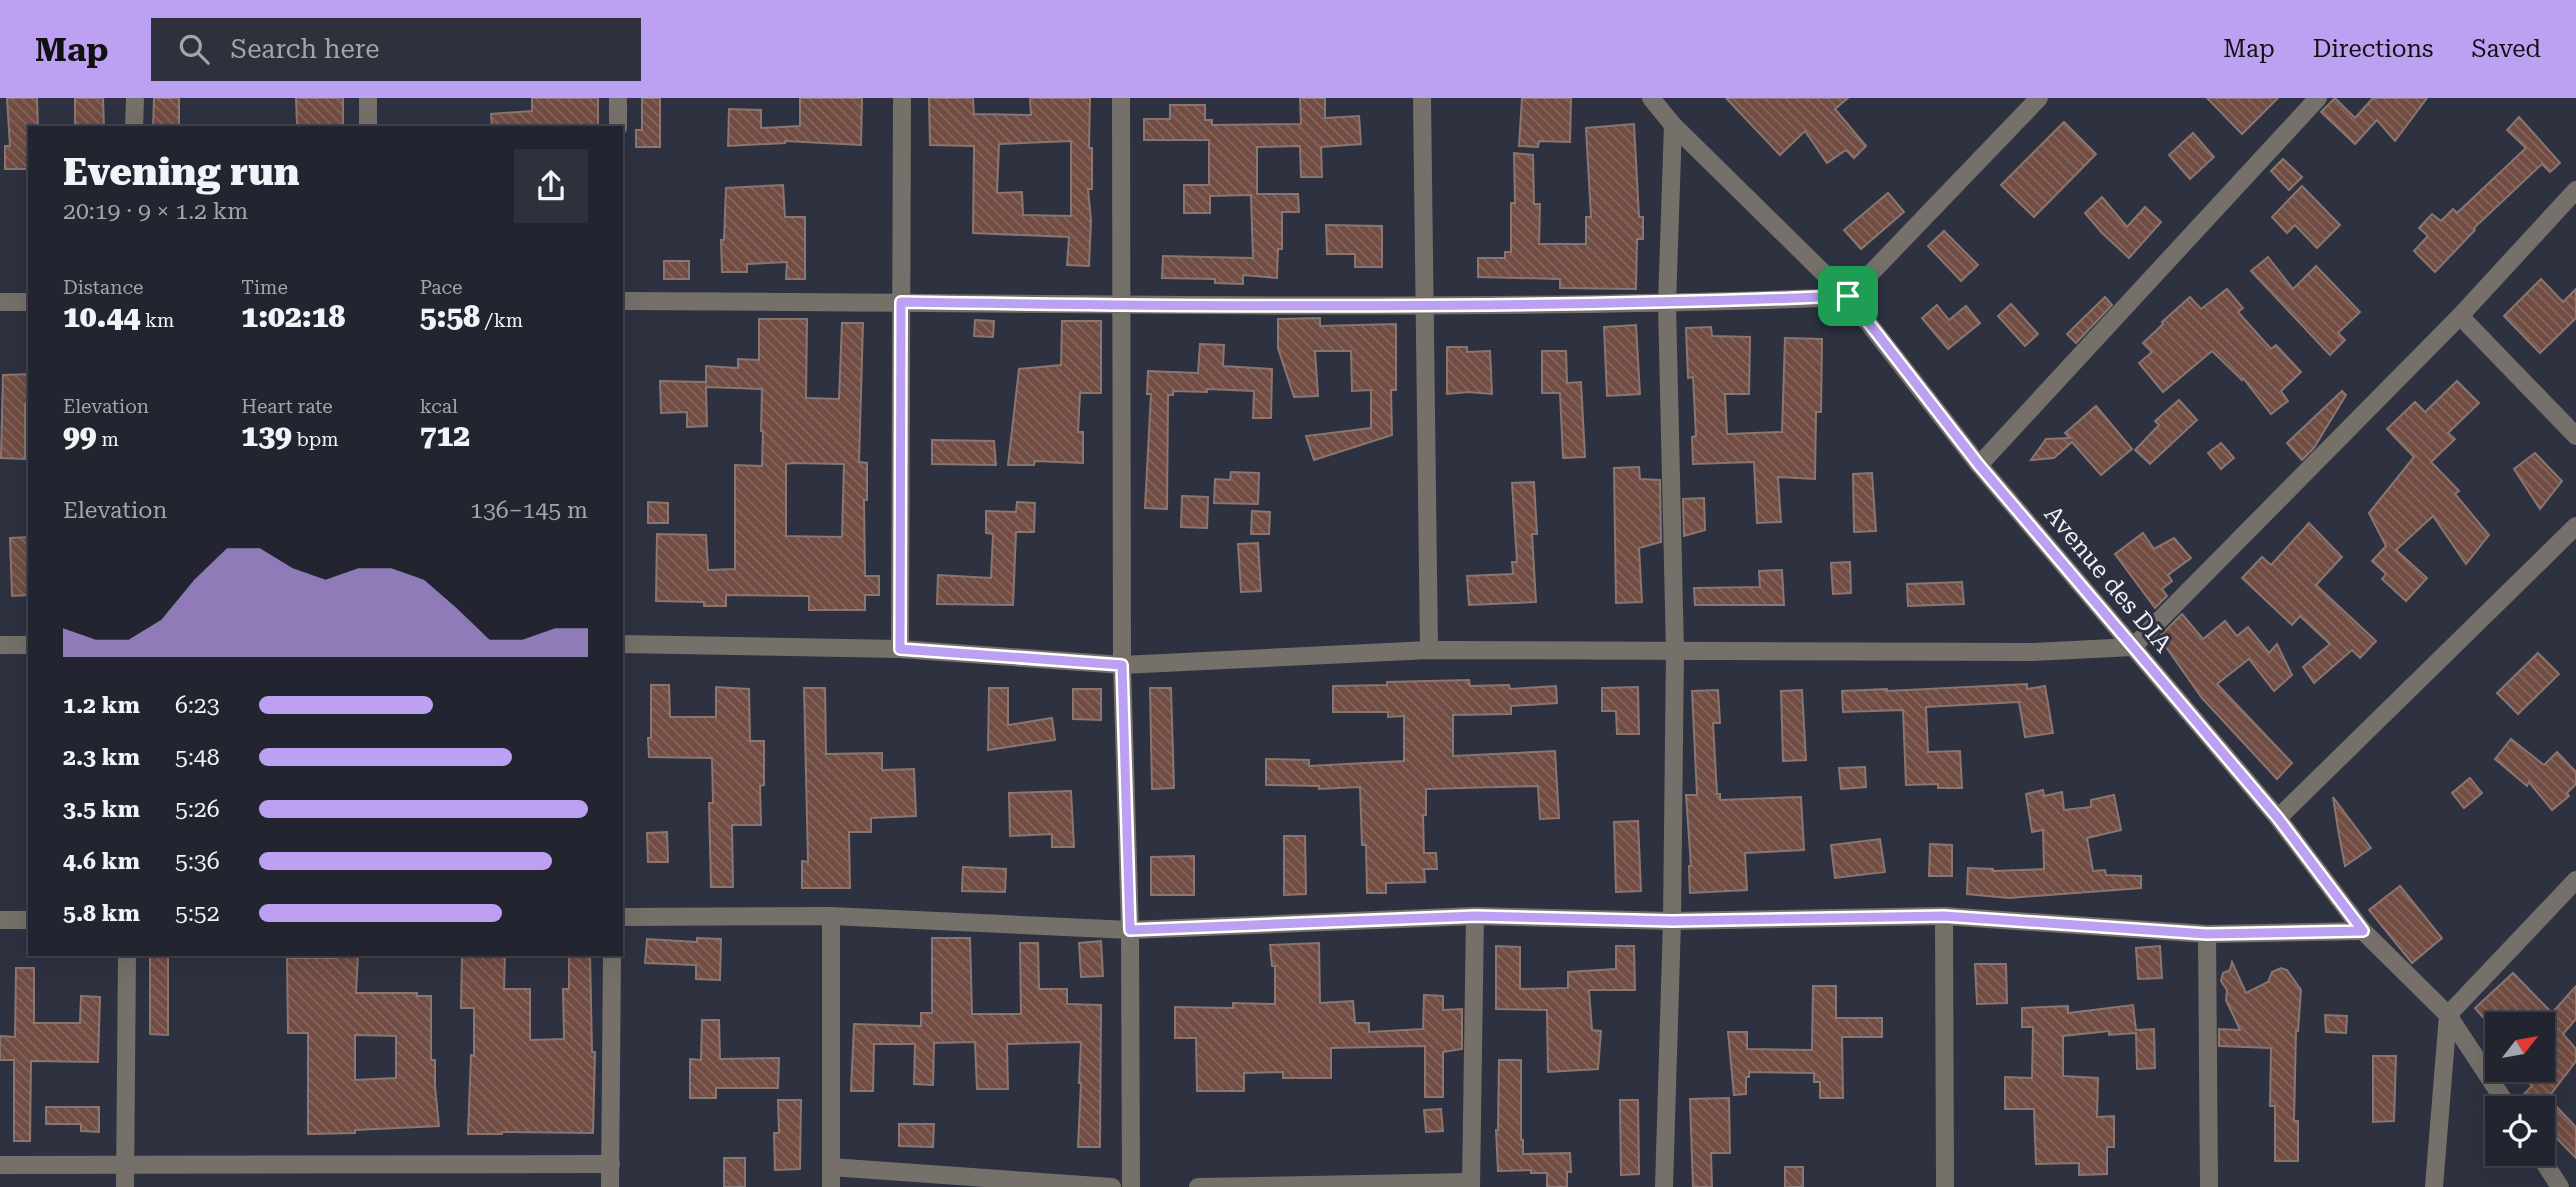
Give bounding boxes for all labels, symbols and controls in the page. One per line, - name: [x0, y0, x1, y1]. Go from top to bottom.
- search box: [151, 18, 641, 81]
- text: Map: [35, 30, 109, 69]
- icon: search: [175, 30, 213, 68]
- text: Search here: [231, 34, 380, 64]
- text: Map: [2223, 35, 2275, 63]
- text: Directions: [2313, 35, 2433, 63]
- text: Saved: [2471, 35, 2541, 63]
- button: share: [514, 149, 588, 223]
- text: Evening run: [63, 150, 299, 194]
- text: 20:19 · 9 × 1.2 km: [63, 198, 248, 225]
- pin: [1818, 266, 1878, 326]
- text: Distance: [63, 276, 143, 299]
- text: Time: [241, 276, 288, 299]
- text: Pace: [420, 276, 463, 299]
- icon: arrive: [1829, 277, 1867, 315]
- text: 10.44: [63, 299, 140, 334]
- text: 1:02:18: [241, 299, 345, 334]
- text: 5:58: [420, 299, 480, 334]
- text: km: [140, 309, 174, 332]
- text: /km: [480, 309, 523, 332]
- text: Elevation: [63, 395, 149, 418]
- text: Heart rate: [241, 395, 333, 418]
- text: kcal: [420, 395, 458, 418]
- text: 99: [63, 418, 97, 453]
- text: 139: [241, 418, 292, 453]
- text: 712: [420, 418, 470, 453]
- text: m: [97, 428, 119, 451]
- text: bpm: [292, 428, 339, 451]
- text: Elevation: [63, 497, 167, 524]
- text: 136–145 m: [470, 497, 588, 524]
- street label: Avenue des DIA: [2039, 500, 2178, 658]
- text: 1.2 km: [63, 692, 140, 719]
- text: 6:23: [175, 692, 220, 719]
- text: 2.3 km: [63, 744, 140, 771]
- text: 5:48: [175, 744, 220, 771]
- text: 3.5 km: [63, 796, 140, 823]
- text: 5:26: [175, 796, 220, 823]
- text: 4.6 km: [63, 848, 140, 875]
- text: 5:36: [175, 848, 220, 875]
- text: 5.8 km: [63, 900, 140, 927]
- text: 5:52: [175, 900, 220, 927]
- north arrow: [2485, 1012, 2555, 1082]
- map controls: [2485, 1012, 2555, 1166]
- button: locate: [2485, 1096, 2555, 1166]

